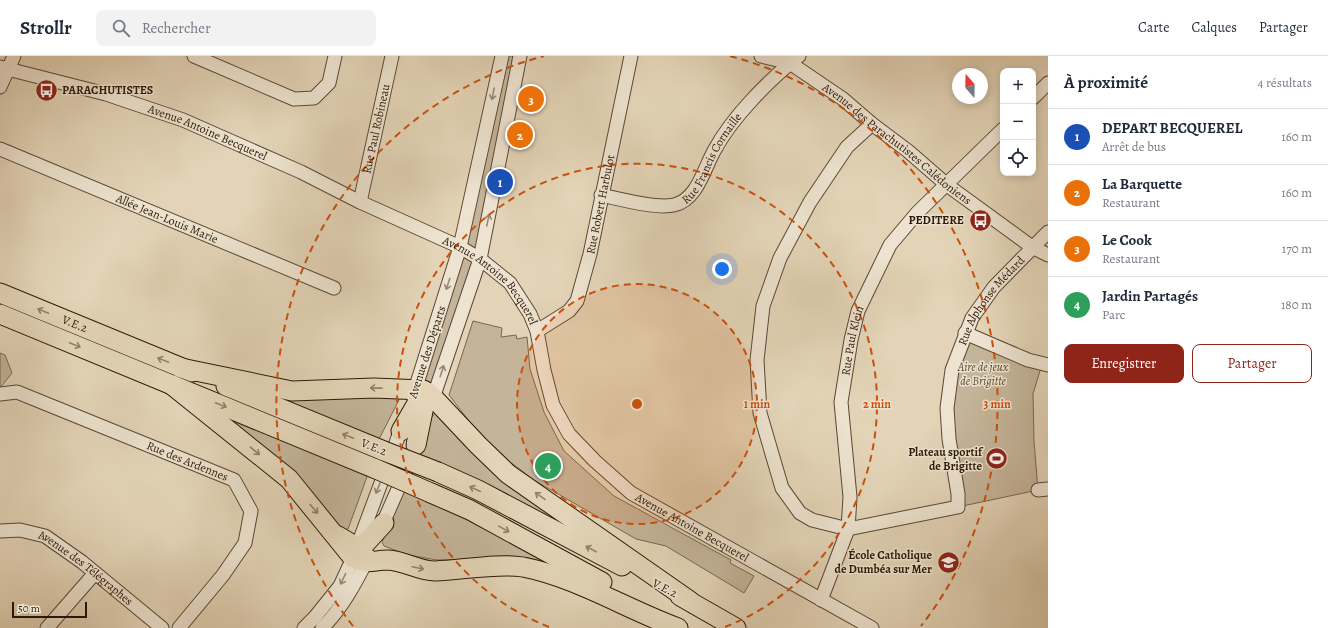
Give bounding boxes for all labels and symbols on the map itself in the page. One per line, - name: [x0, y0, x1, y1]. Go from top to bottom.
- north arrow: [952, 68, 988, 104]
- bus stop icon: PARACHUTISTES: [33, 77, 59, 103]
- street label: Avenue des Parachutistes Calédoniens: [818, 79, 975, 208]
- place label: PARACHUTISTES: [62, 82, 153, 98]
- street label: Rue Paul Robineau: [358, 82, 394, 175]
- pin: 3: [518, 84, 544, 114]
- one-way arrow: [489, 87, 497, 100]
- street label: Avenue Antoine Becquerel: [145, 100, 270, 164]
- street label: Rue Francis Cornaille: [678, 109, 745, 208]
- pin: 2: [507, 120, 533, 150]
- street label: Rue Robert Harbulot: [582, 153, 618, 256]
- pin: 1: [487, 167, 513, 197]
- street label: Allée Jean-Louis Marie: [113, 190, 221, 247]
- bus stop icon: PEDITERE: [967, 207, 993, 233]
- place label: PEDITERE: [909, 212, 964, 228]
- one-way arrow: [484, 214, 492, 227]
- street label: Avenue Antoine Becquerel: [439, 232, 541, 327]
- street label: Rue Alphonse Médard: [954, 252, 1028, 348]
- your location: [712, 259, 732, 279]
- one-way arrow: [444, 277, 451, 290]
- street label: Rue Paul Klein: [837, 302, 868, 377]
- street label: Avenue des Départs: [404, 304, 450, 401]
- one-way arrow: [37, 306, 49, 314]
- street label: V.E.2: [59, 311, 90, 336]
- one-way arrow: [68, 342, 80, 349]
- one-way arrow: [157, 356, 169, 363]
- park label: Aire de jeux de Brigitte: [957, 359, 1009, 389]
- one-way arrow: [439, 366, 447, 378]
- one-way arrow: [370, 385, 383, 392]
- text: 1 min: [744, 396, 771, 412]
- text: 2 min: [863, 396, 891, 412]
- text: 3 min: [983, 396, 1011, 412]
- centre of rings: [630, 397, 644, 411]
- one-way arrow: [215, 402, 227, 409]
- one-way arrow: [342, 432, 354, 440]
- street label: V.E.2: [358, 434, 389, 459]
- street label: Rue des Ardennes: [144, 437, 231, 485]
- place label: Plateau sportif de Brigitte: [908, 444, 984, 474]
- one-way arrow: [250, 446, 261, 455]
- sports icon: Plateau sportif de Brigitte: [984, 446, 1010, 472]
- pin: 4: [535, 451, 561, 481]
- one-way arrow: [374, 482, 382, 494]
- one-way arrow: [470, 485, 482, 492]
- street label: Avenue Antoine Becquerel: [632, 489, 752, 565]
- one-way arrow: [535, 492, 546, 500]
- one-way arrow: [310, 503, 319, 514]
- street label: Avenue des Télégraphes: [36, 526, 137, 609]
- one-way arrow: [498, 526, 510, 533]
- one-way arrow: [585, 545, 597, 553]
- place label: École Catholique de Dumbéa sur Mer: [835, 547, 932, 577]
- school or university icon: École Catholique de Dumbéa sur Mer: [935, 549, 961, 575]
- one-way arrow: [411, 564, 424, 572]
- one-way arrow: [339, 573, 346, 585]
- street label: V.E.2: [649, 574, 681, 601]
- scale bar: [12, 600, 87, 619]

